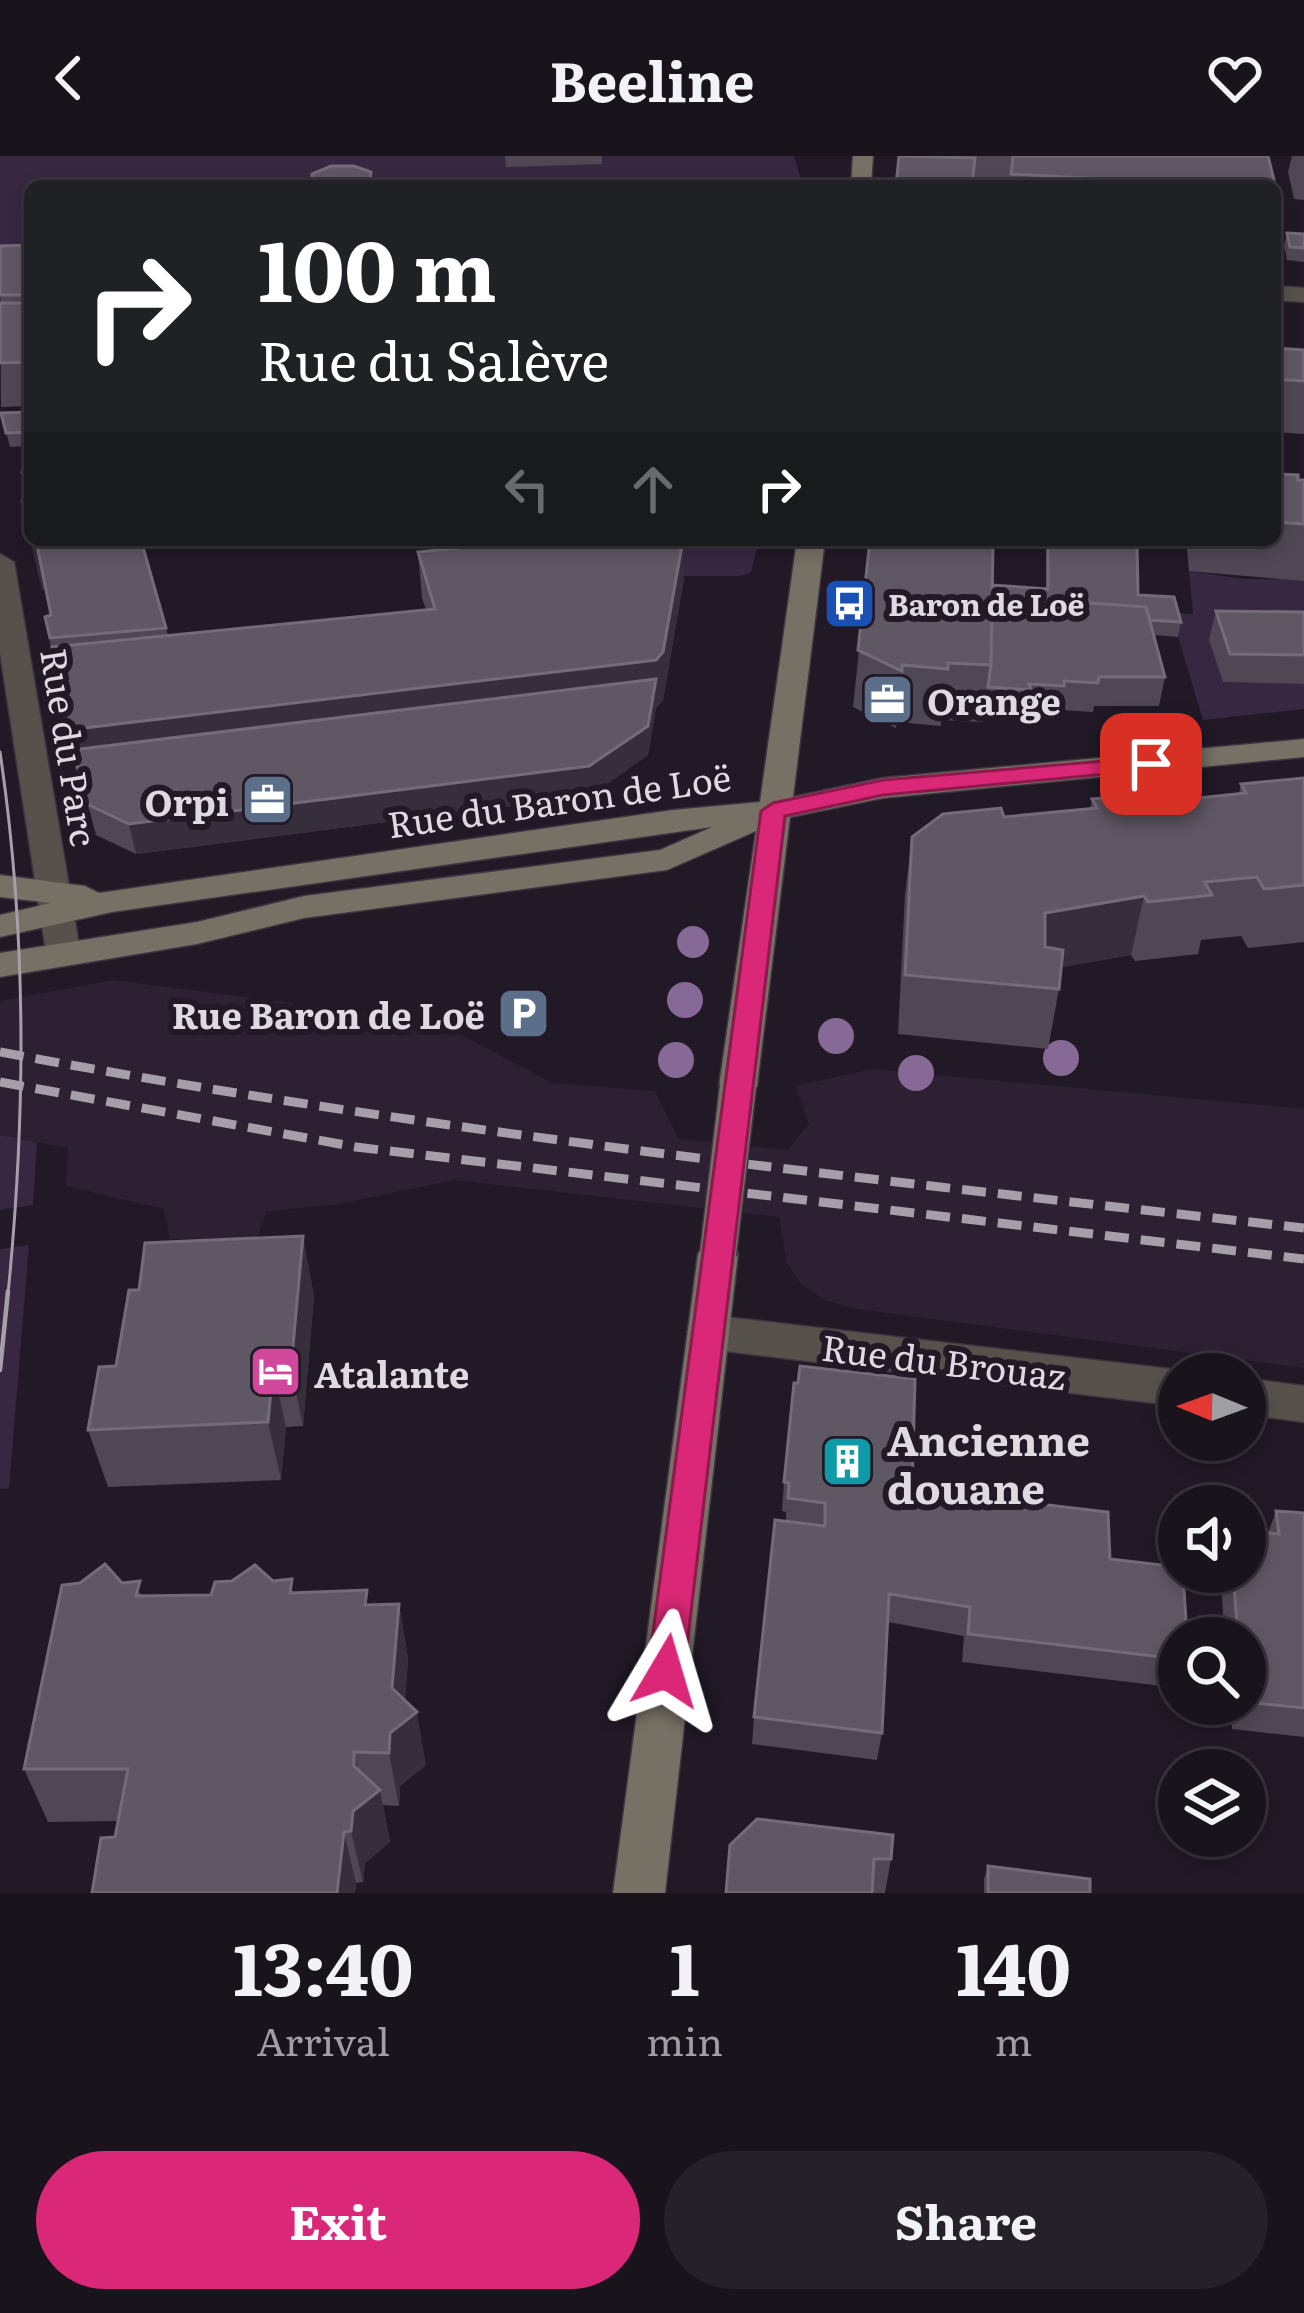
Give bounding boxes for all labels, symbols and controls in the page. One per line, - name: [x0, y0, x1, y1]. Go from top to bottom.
- text: Beeline: [549, 38, 755, 119]
- icon: back: [36, 45, 102, 111]
- icon: heart: [1202, 45, 1268, 111]
- text: 100 m: [258, 203, 497, 328]
- icon: right: [60, 228, 216, 384]
- text: Rue du Salève: [258, 317, 609, 398]
- icon: left: [494, 456, 560, 522]
- icon: ahead: [620, 456, 686, 522]
- icon: right: [746, 456, 812, 522]
- bus stop icon: Baron de Loë: [821, 575, 877, 631]
- place label: Baron de Loë: [888, 581, 1085, 625]
- street label: Rue du Parc: [29, 644, 113, 850]
- office icon: Orange: [860, 671, 916, 727]
- place label: Orange: [927, 673, 1061, 726]
- pin: [1100, 713, 1202, 815]
- icon: arrive: [1118, 731, 1184, 797]
- street label: Rue du Baron de Loë: [384, 749, 734, 849]
- office icon: Orpi: [240, 772, 296, 828]
- place label: Orpi: [145, 774, 229, 827]
- parking icon: Rue Baron de Loë: [496, 985, 552, 1041]
- place label: Rue Baron de Loë: [172, 987, 485, 1040]
- street label: Rue du Brouaz: [819, 1319, 1069, 1401]
- hotel icon: Atalante: [247, 1344, 303, 1400]
- place label: Atalante: [314, 1346, 469, 1399]
- north arrow: [1158, 1353, 1266, 1461]
- map controls: [1158, 1353, 1266, 1857]
- place label: Ancienne douane: [887, 1407, 1090, 1517]
- building icon: Ancienne douane: [820, 1434, 876, 1490]
- button: sound: [1158, 1485, 1266, 1593]
- position arrow: [603, 1608, 729, 1734]
- button: search: [1158, 1617, 1266, 1725]
- button: layers: [1158, 1749, 1266, 1857]
- text: 13:40: [233, 1911, 413, 2018]
- text: 1: [670, 1911, 700, 2018]
- text: 140: [956, 1911, 1071, 2018]
- text: Arrival: [257, 2010, 390, 2068]
- text: min: [646, 2010, 723, 2068]
- text: m: [995, 2010, 1032, 2068]
- button: Exit: [36, 2151, 640, 2289]
- button: Share: [664, 2151, 1268, 2289]

